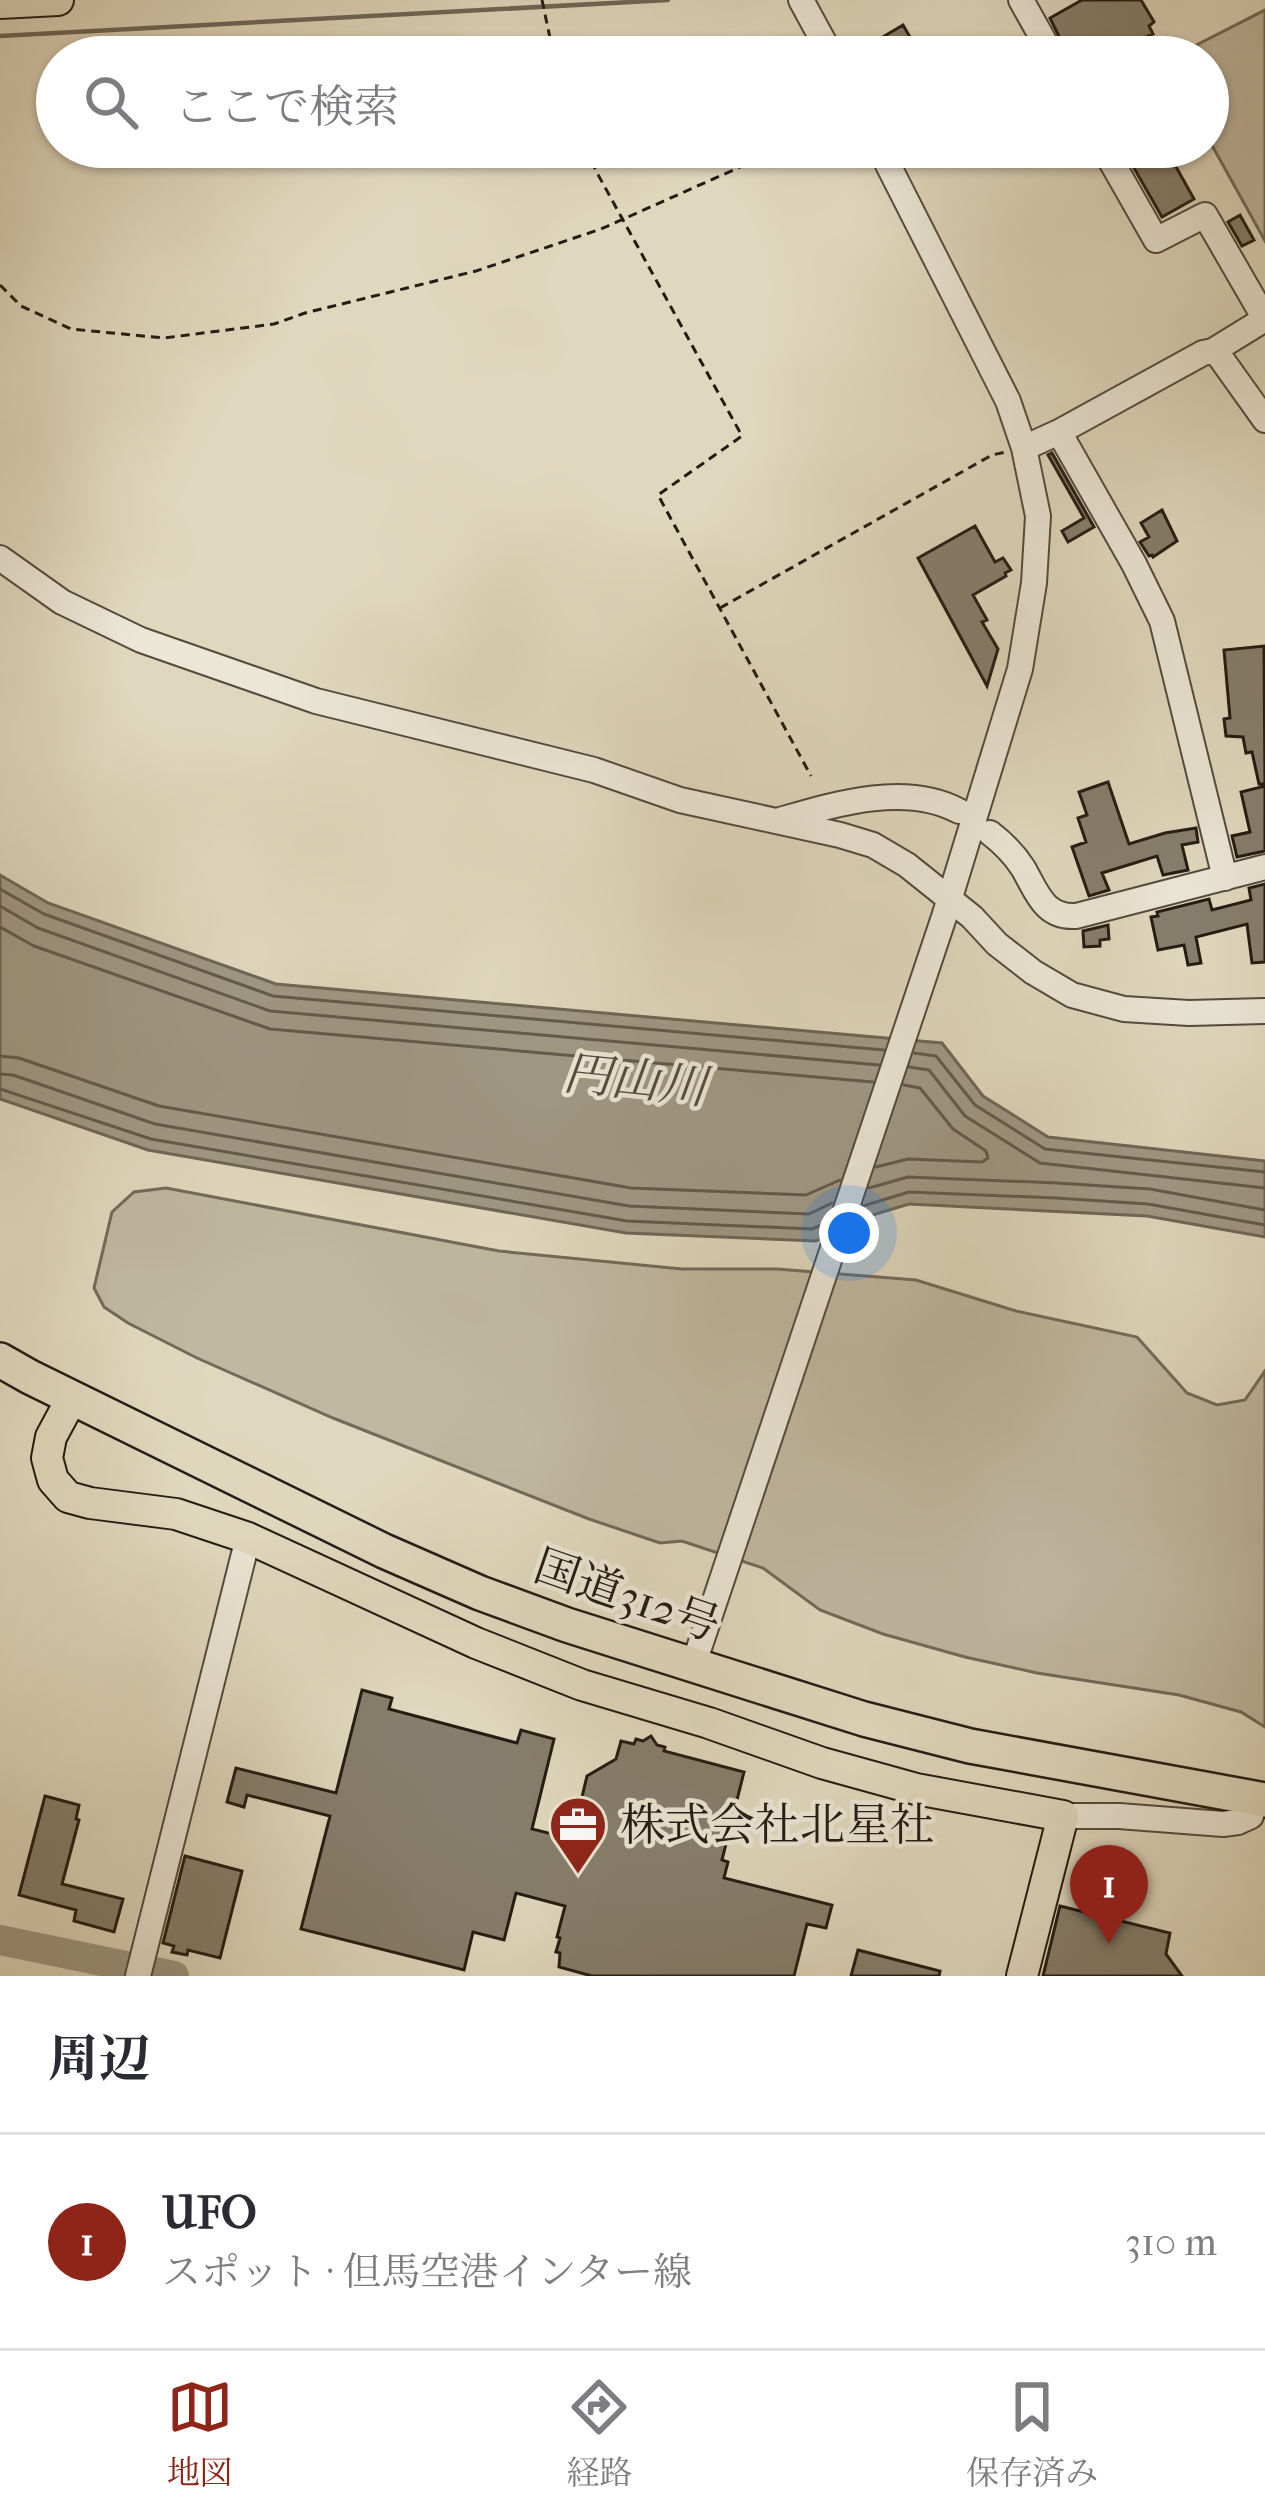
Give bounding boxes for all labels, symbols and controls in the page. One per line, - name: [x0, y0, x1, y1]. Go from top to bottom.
- search box: [36, 36, 1229, 168]
- icon: search: [78, 69, 144, 135]
- text: ここで検索: [174, 81, 399, 134]
- water label: 円山川: [560, 1045, 714, 1116]
- your location: [819, 1203, 879, 1263]
- street label: 国道312号: [527, 1540, 727, 1652]
- office icon: 株式会社北星社: [547, 1794, 609, 1876]
- place label: 株式会社北星社: [620, 1799, 935, 1852]
- pin: 1: [1070, 1845, 1148, 1944]
- text: 周辺: [48, 2029, 150, 2089]
- text: UFO: [162, 2187, 257, 2240]
- text: 1: [80, 2219, 94, 2265]
- text: 310 m: [1125, 2219, 1217, 2265]
- text: スポット · 但馬空港インター線: [162, 2249, 692, 2295]
- tab: 地図: [167, 2374, 233, 2493]
- tab: 経路: [566, 2374, 632, 2493]
- tab: 保存済み: [966, 2374, 1098, 2493]

